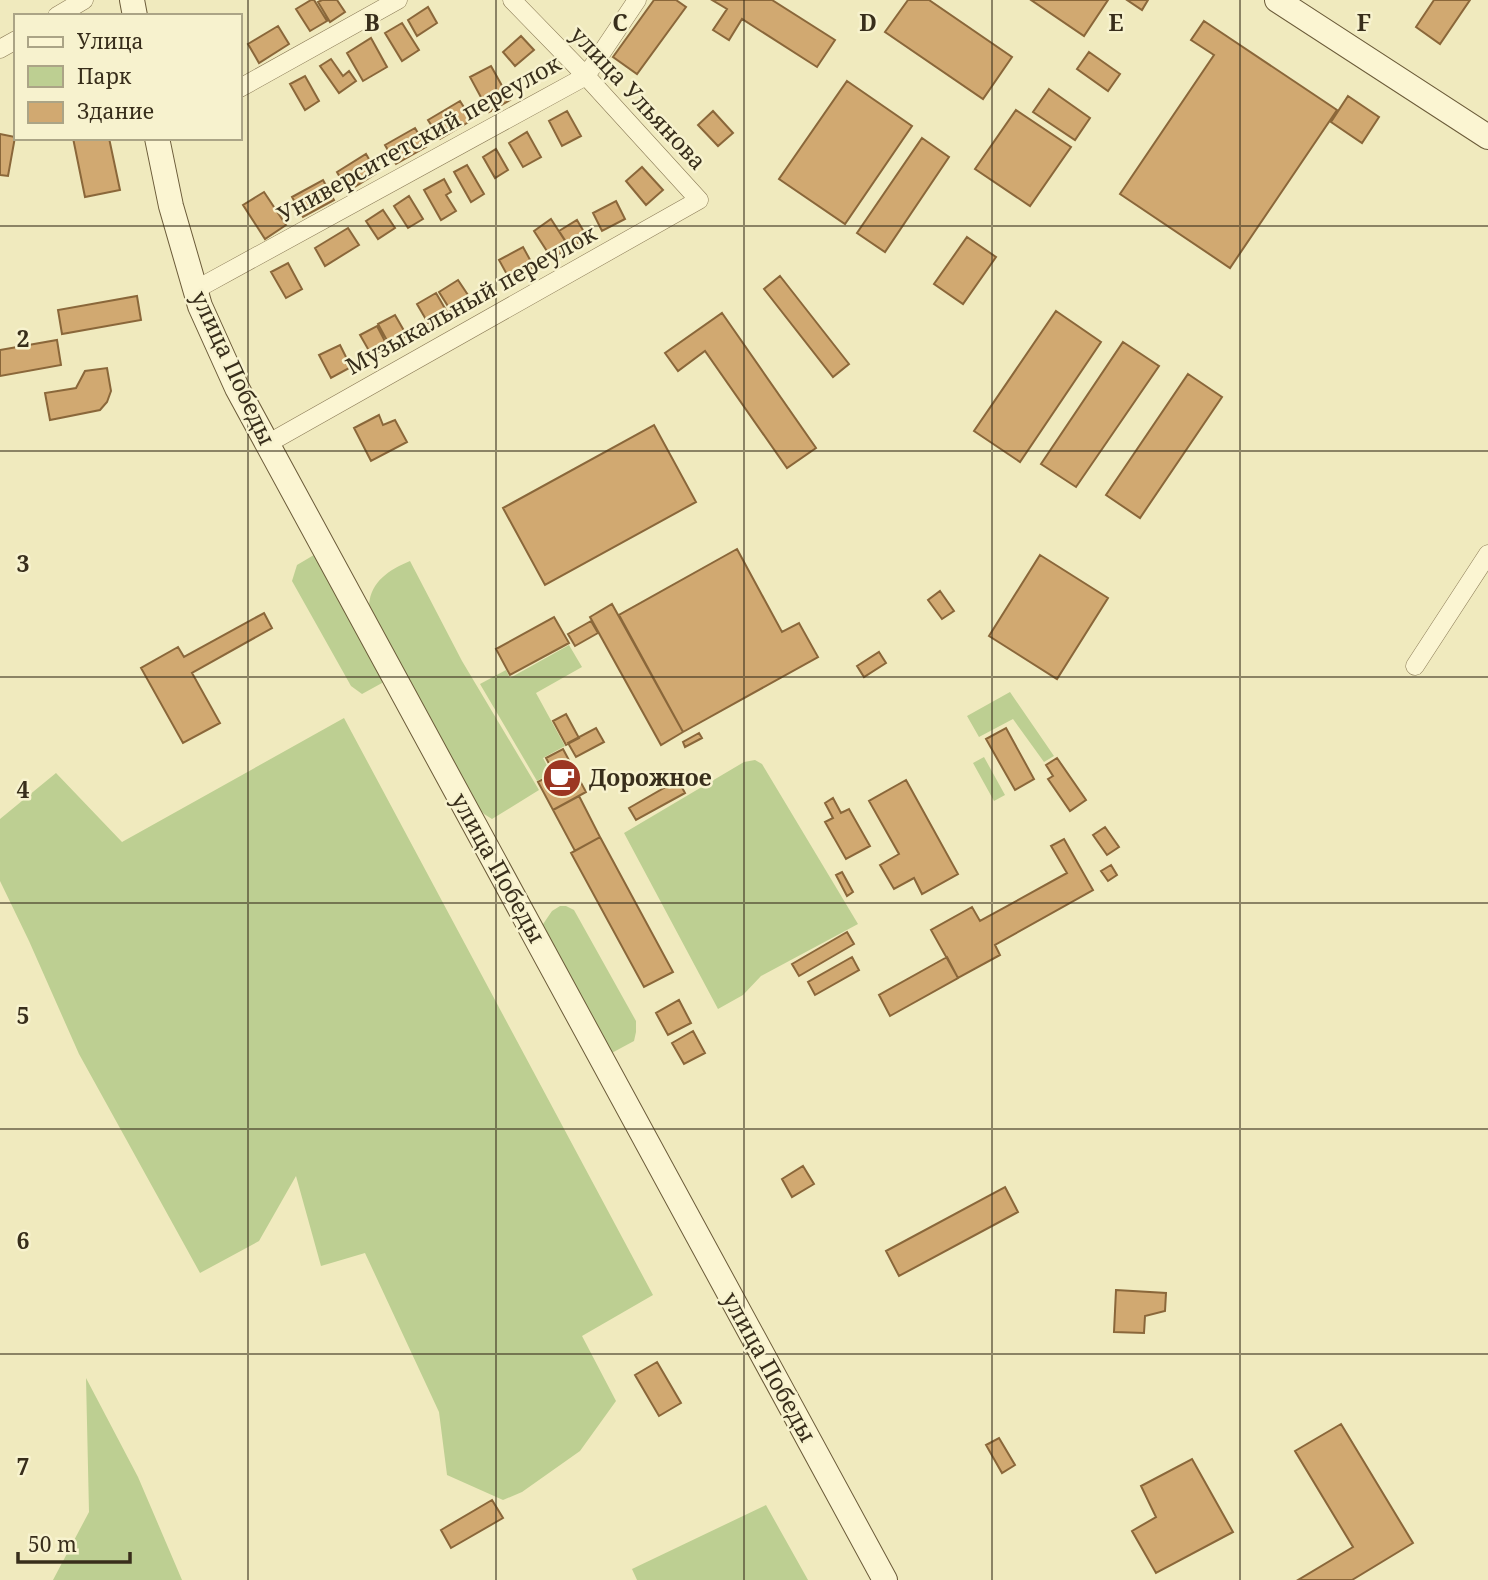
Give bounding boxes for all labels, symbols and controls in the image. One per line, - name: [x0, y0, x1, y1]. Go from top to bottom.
- text: B: [364, 6, 380, 38]
- text: C: [612, 6, 628, 38]
- text: D: [859, 6, 877, 38]
- text: E: [1108, 6, 1124, 38]
- text: F: [1357, 6, 1371, 38]
- legend: [14, 14, 242, 140]
- street label: улица Ульянова: [564, 18, 714, 176]
- text: Улица: [77, 27, 144, 55]
- street label: Университетский переулок: [271, 46, 566, 230]
- text: Парк: [77, 62, 132, 90]
- text: Здание: [77, 97, 154, 125]
- street label: Музыкальный переулок: [339, 217, 602, 382]
- street label: улица Победы: [184, 285, 284, 450]
- text: 2: [17, 322, 30, 354]
- text: 3: [17, 547, 30, 579]
- cafe icon: Дорожное: [541, 757, 583, 799]
- place label: Дорожное: [589, 761, 712, 793]
- text: 4: [17, 773, 30, 805]
- street label: улица Победы: [444, 787, 553, 948]
- text: 5: [17, 999, 30, 1031]
- text: 6: [17, 1224, 30, 1256]
- street label: улица Победы: [715, 1286, 824, 1447]
- text: 7: [17, 1450, 30, 1482]
- scale bar: [18, 1520, 130, 1564]
- text: 50 m: [28, 1530, 77, 1558]

